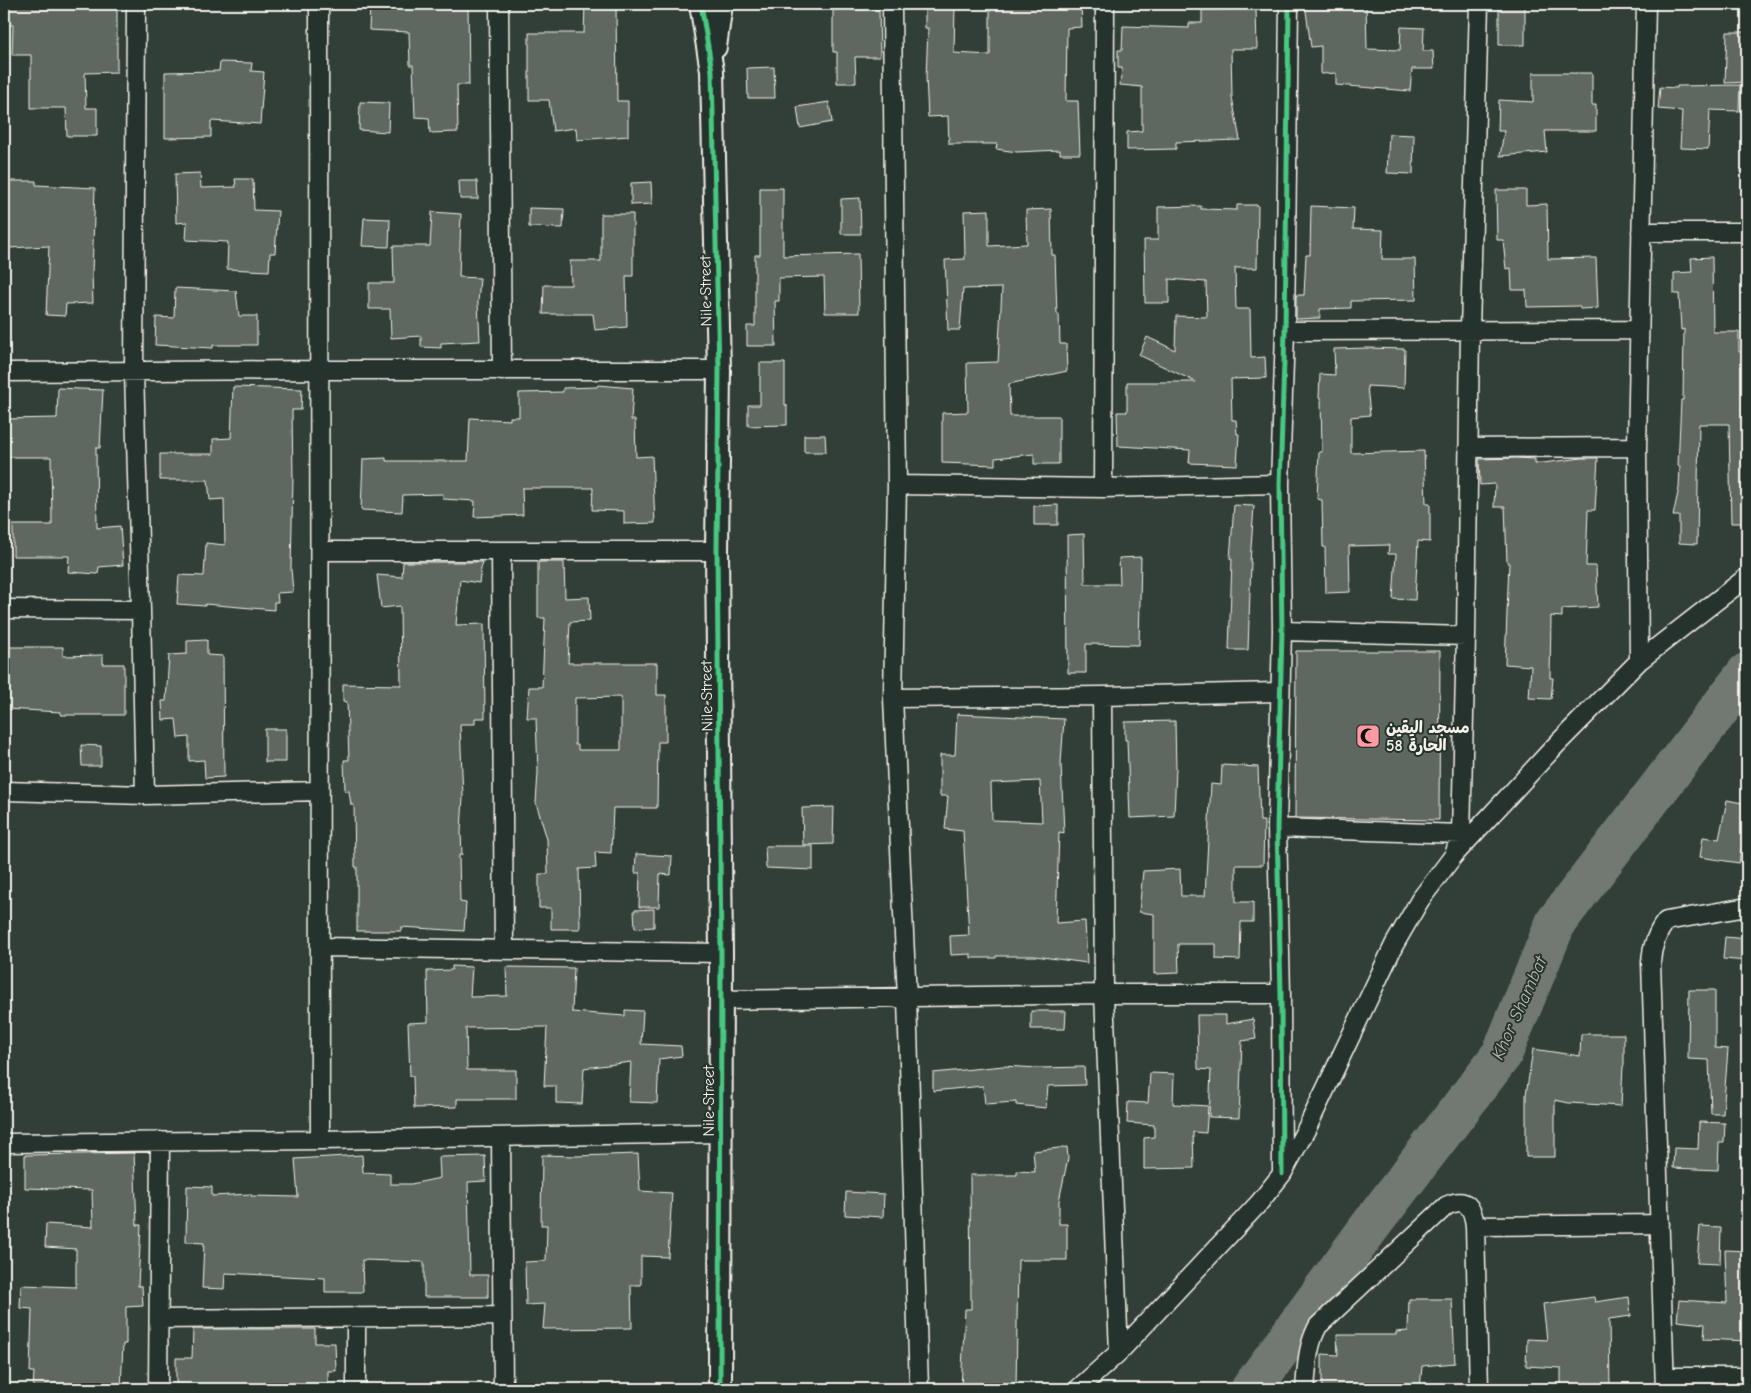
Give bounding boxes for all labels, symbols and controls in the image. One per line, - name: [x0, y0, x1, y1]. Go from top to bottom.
- street label: Nile Street: [696, 255, 716, 327]
- street label: Nile Street: [697, 660, 717, 732]
- place label: مسجد اليقين الحارة 58: [1386, 719, 1470, 755]
- mosque icon: مسجد اليقين الحارة 58: [1355, 723, 1381, 749]
- water label: Khor Shambat: [1487, 952, 1552, 1063]
- street label: Nile Street: [700, 1065, 718, 1137]

